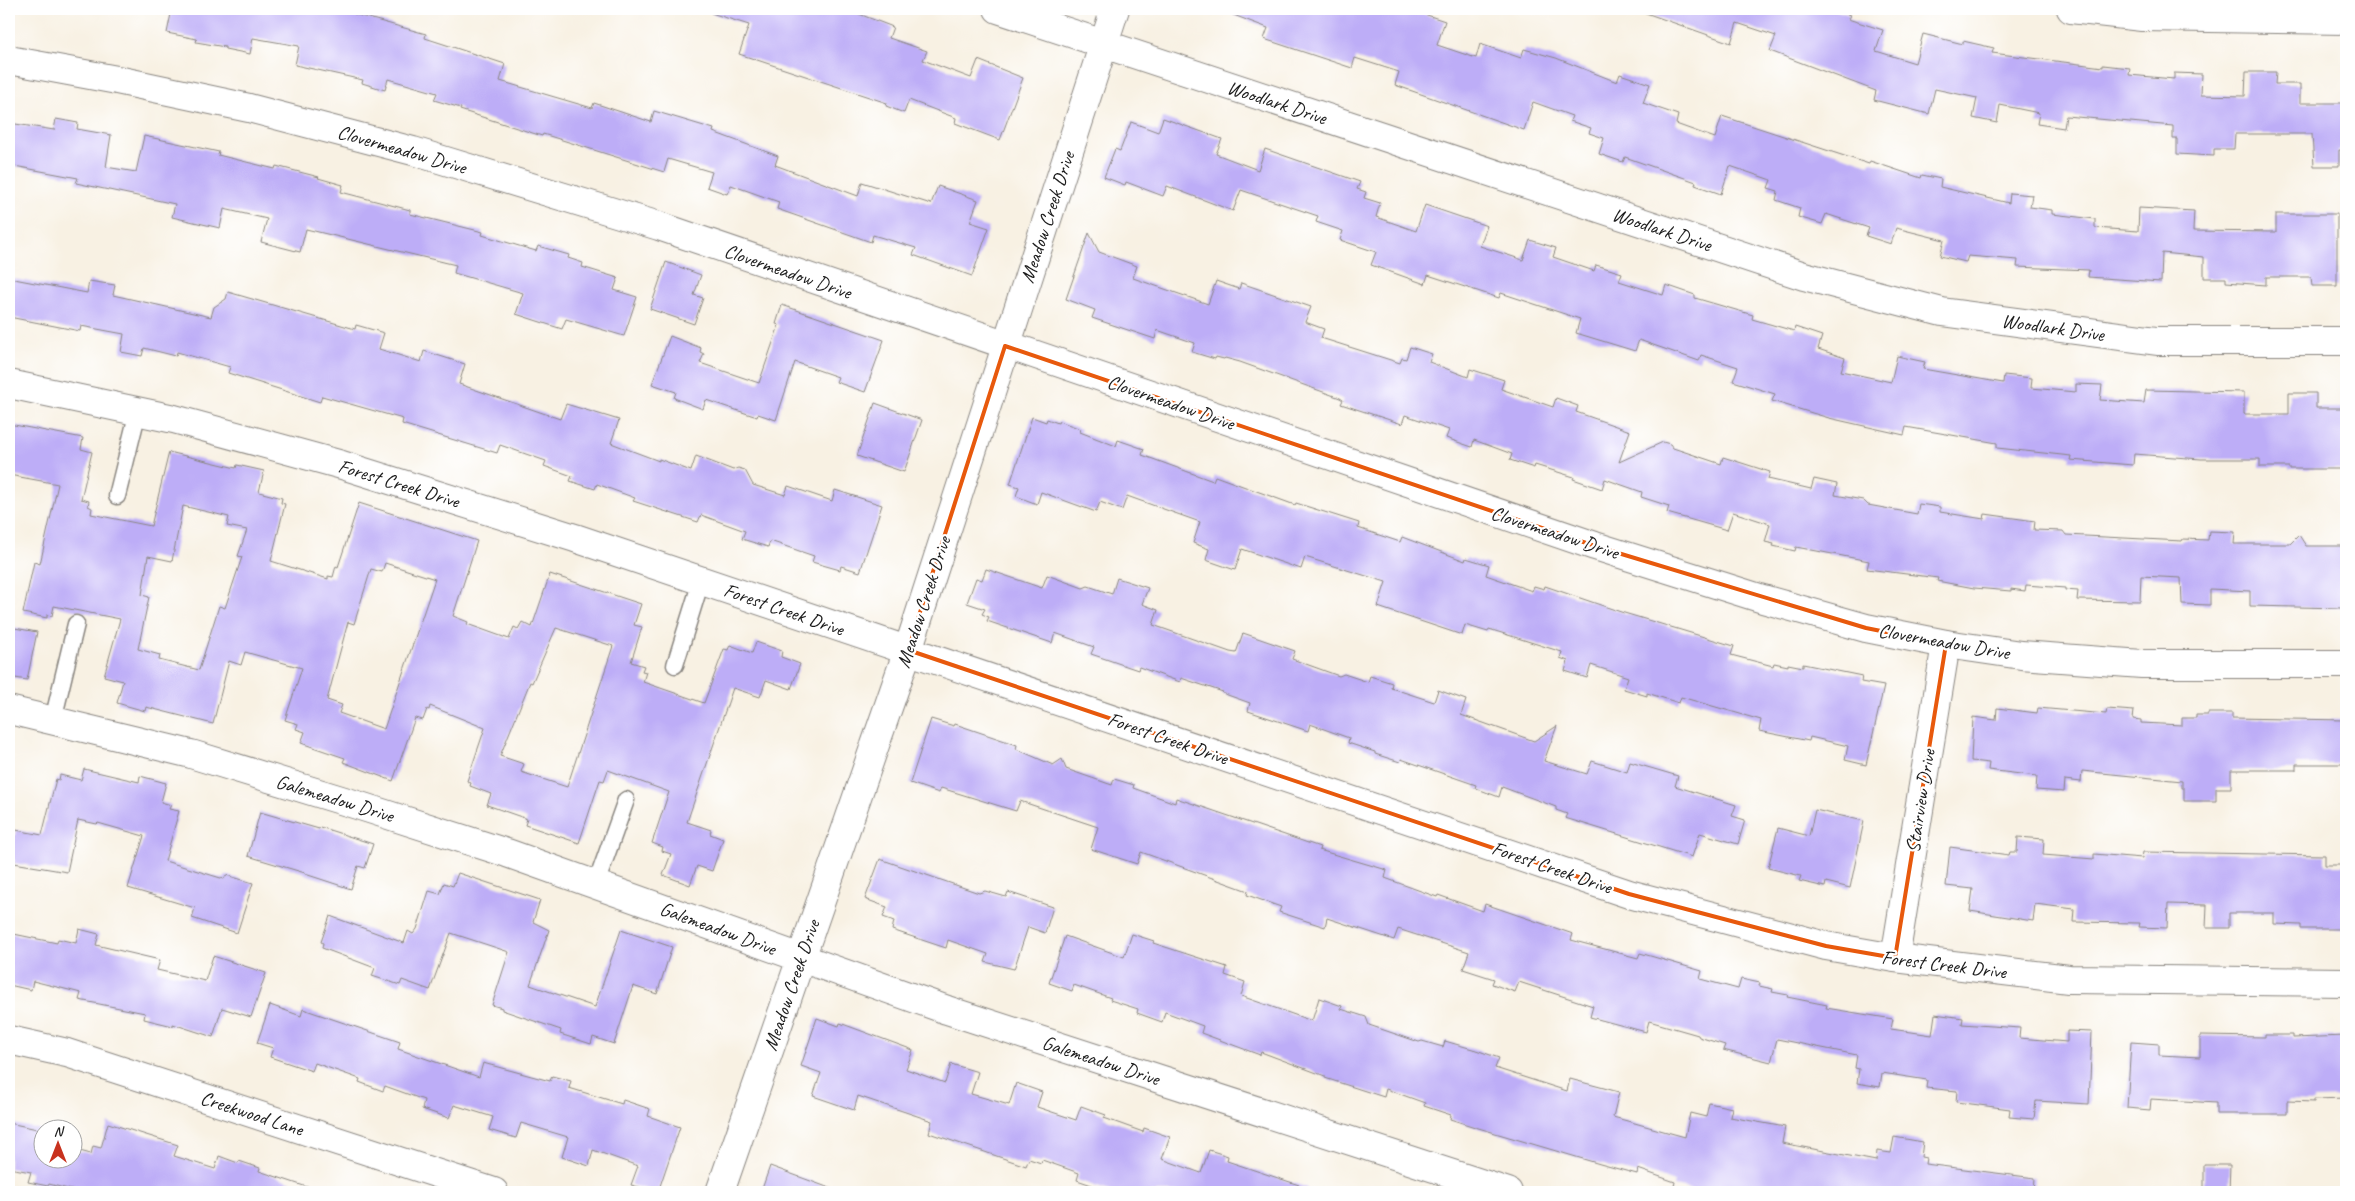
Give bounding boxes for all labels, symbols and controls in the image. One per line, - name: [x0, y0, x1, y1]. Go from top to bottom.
- street label: Woodlark Drive: [1224, 75, 1331, 131]
- street label: Clovermeadow Drive: [335, 119, 471, 180]
- street label: Meadow Creek Drive: [1015, 147, 1081, 286]
- street label: Woodlark Drive: [1609, 202, 1716, 258]
- street label: Clovermeadow Drive: [721, 238, 856, 305]
- street label: Woodlark Drive: [2000, 308, 2107, 347]
- street label: Clovermeadow Drive: [1104, 369, 1239, 436]
- street label: Forest Creek Drive: [335, 453, 464, 514]
- street label: Clovermeadow Drive: [1488, 500, 1623, 565]
- street label: Meadow Creek Drive: [891, 532, 957, 671]
- street label: Forest Creek Drive: [721, 577, 848, 642]
- street label: Clovermeadow Drive: [1876, 618, 2013, 666]
- street label: Forest Creek Drive: [1105, 706, 1232, 771]
- street label: Stairview Drive: [1900, 746, 1941, 854]
- street label: Galemeadow Drive: [273, 769, 398, 829]
- street label: Forest Creek Drive: [1489, 835, 1616, 900]
- street label: Galemeadow Drive: [656, 896, 781, 962]
- street label: Meadow Creek Drive: [757, 915, 826, 1054]
- street label: Forest Creek Drive: [1880, 944, 2009, 985]
- street label: Galemeadow Drive: [1039, 1030, 1164, 1092]
- street label: Creekwood Lane: [198, 1085, 308, 1142]
- north arrow: [32, 1118, 82, 1168]
- text: N: [54, 1123, 65, 1140]

